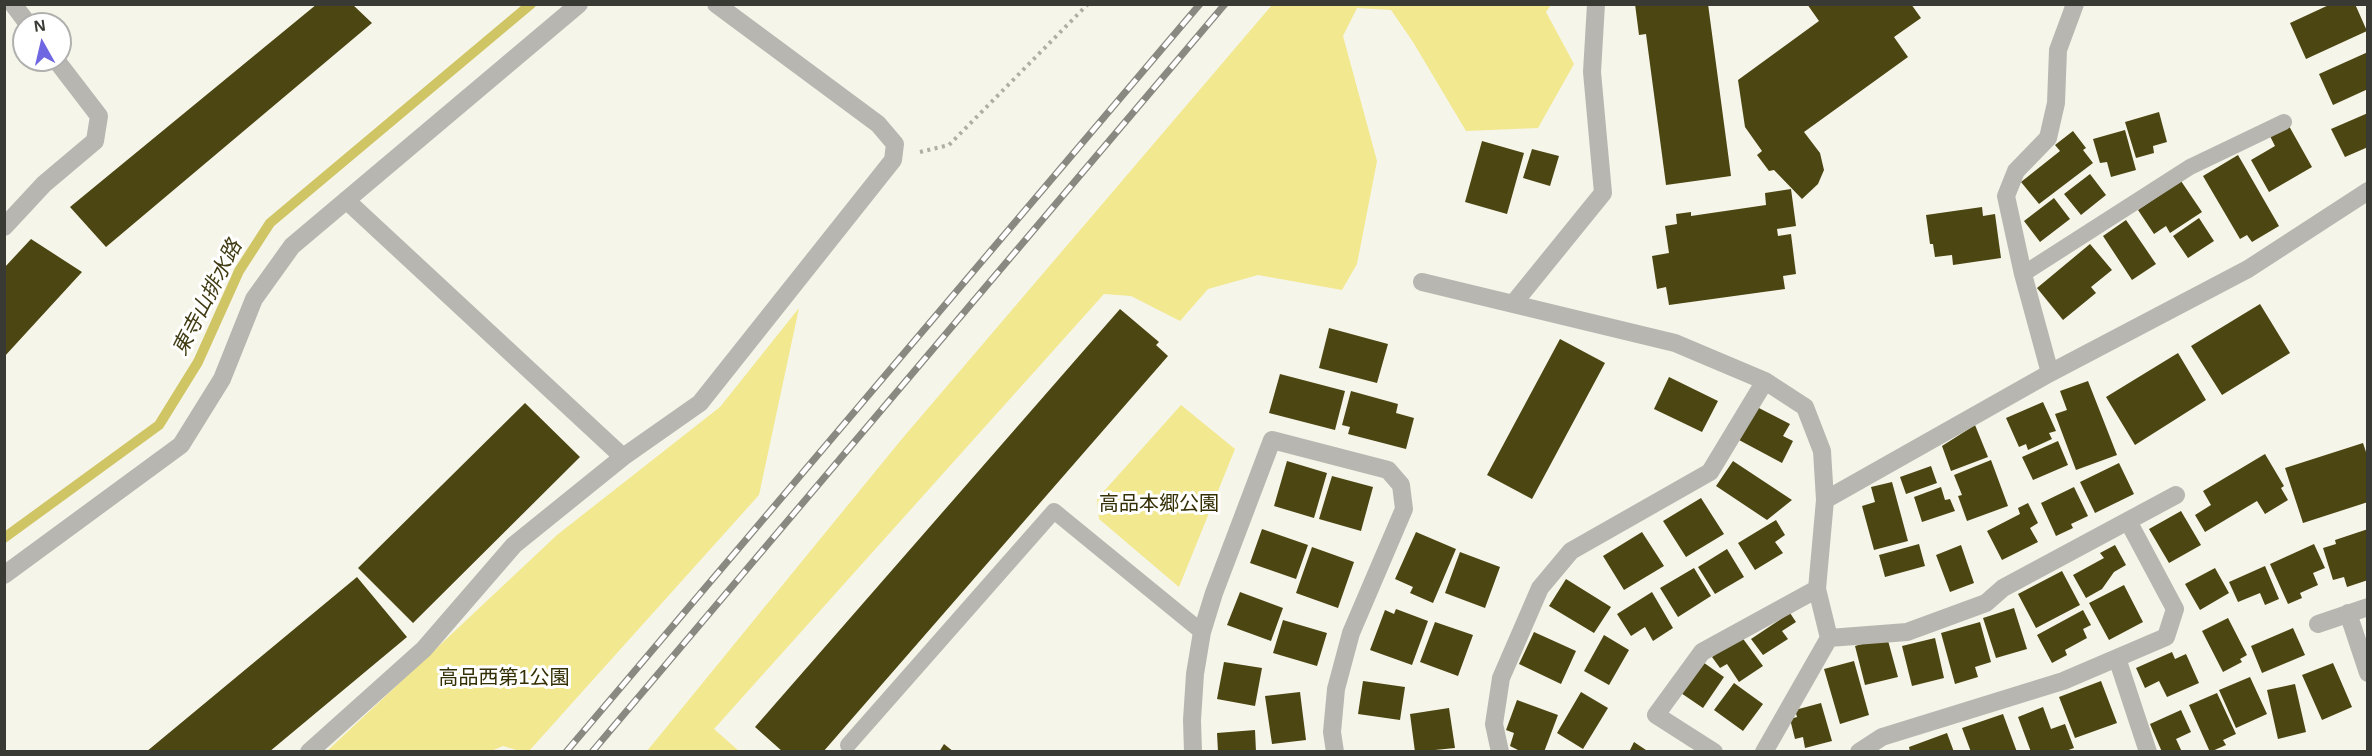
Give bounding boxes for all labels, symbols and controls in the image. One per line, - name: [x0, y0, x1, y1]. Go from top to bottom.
- north arrow: [12, 12, 72, 72]
- text: N: [33, 16, 47, 35]
- water label: 東寺山排水路: [168, 236, 248, 360]
- park label: 高品本郷公園: [1099, 492, 1219, 516]
- park label: 高品西第1公園: [438, 666, 570, 690]

